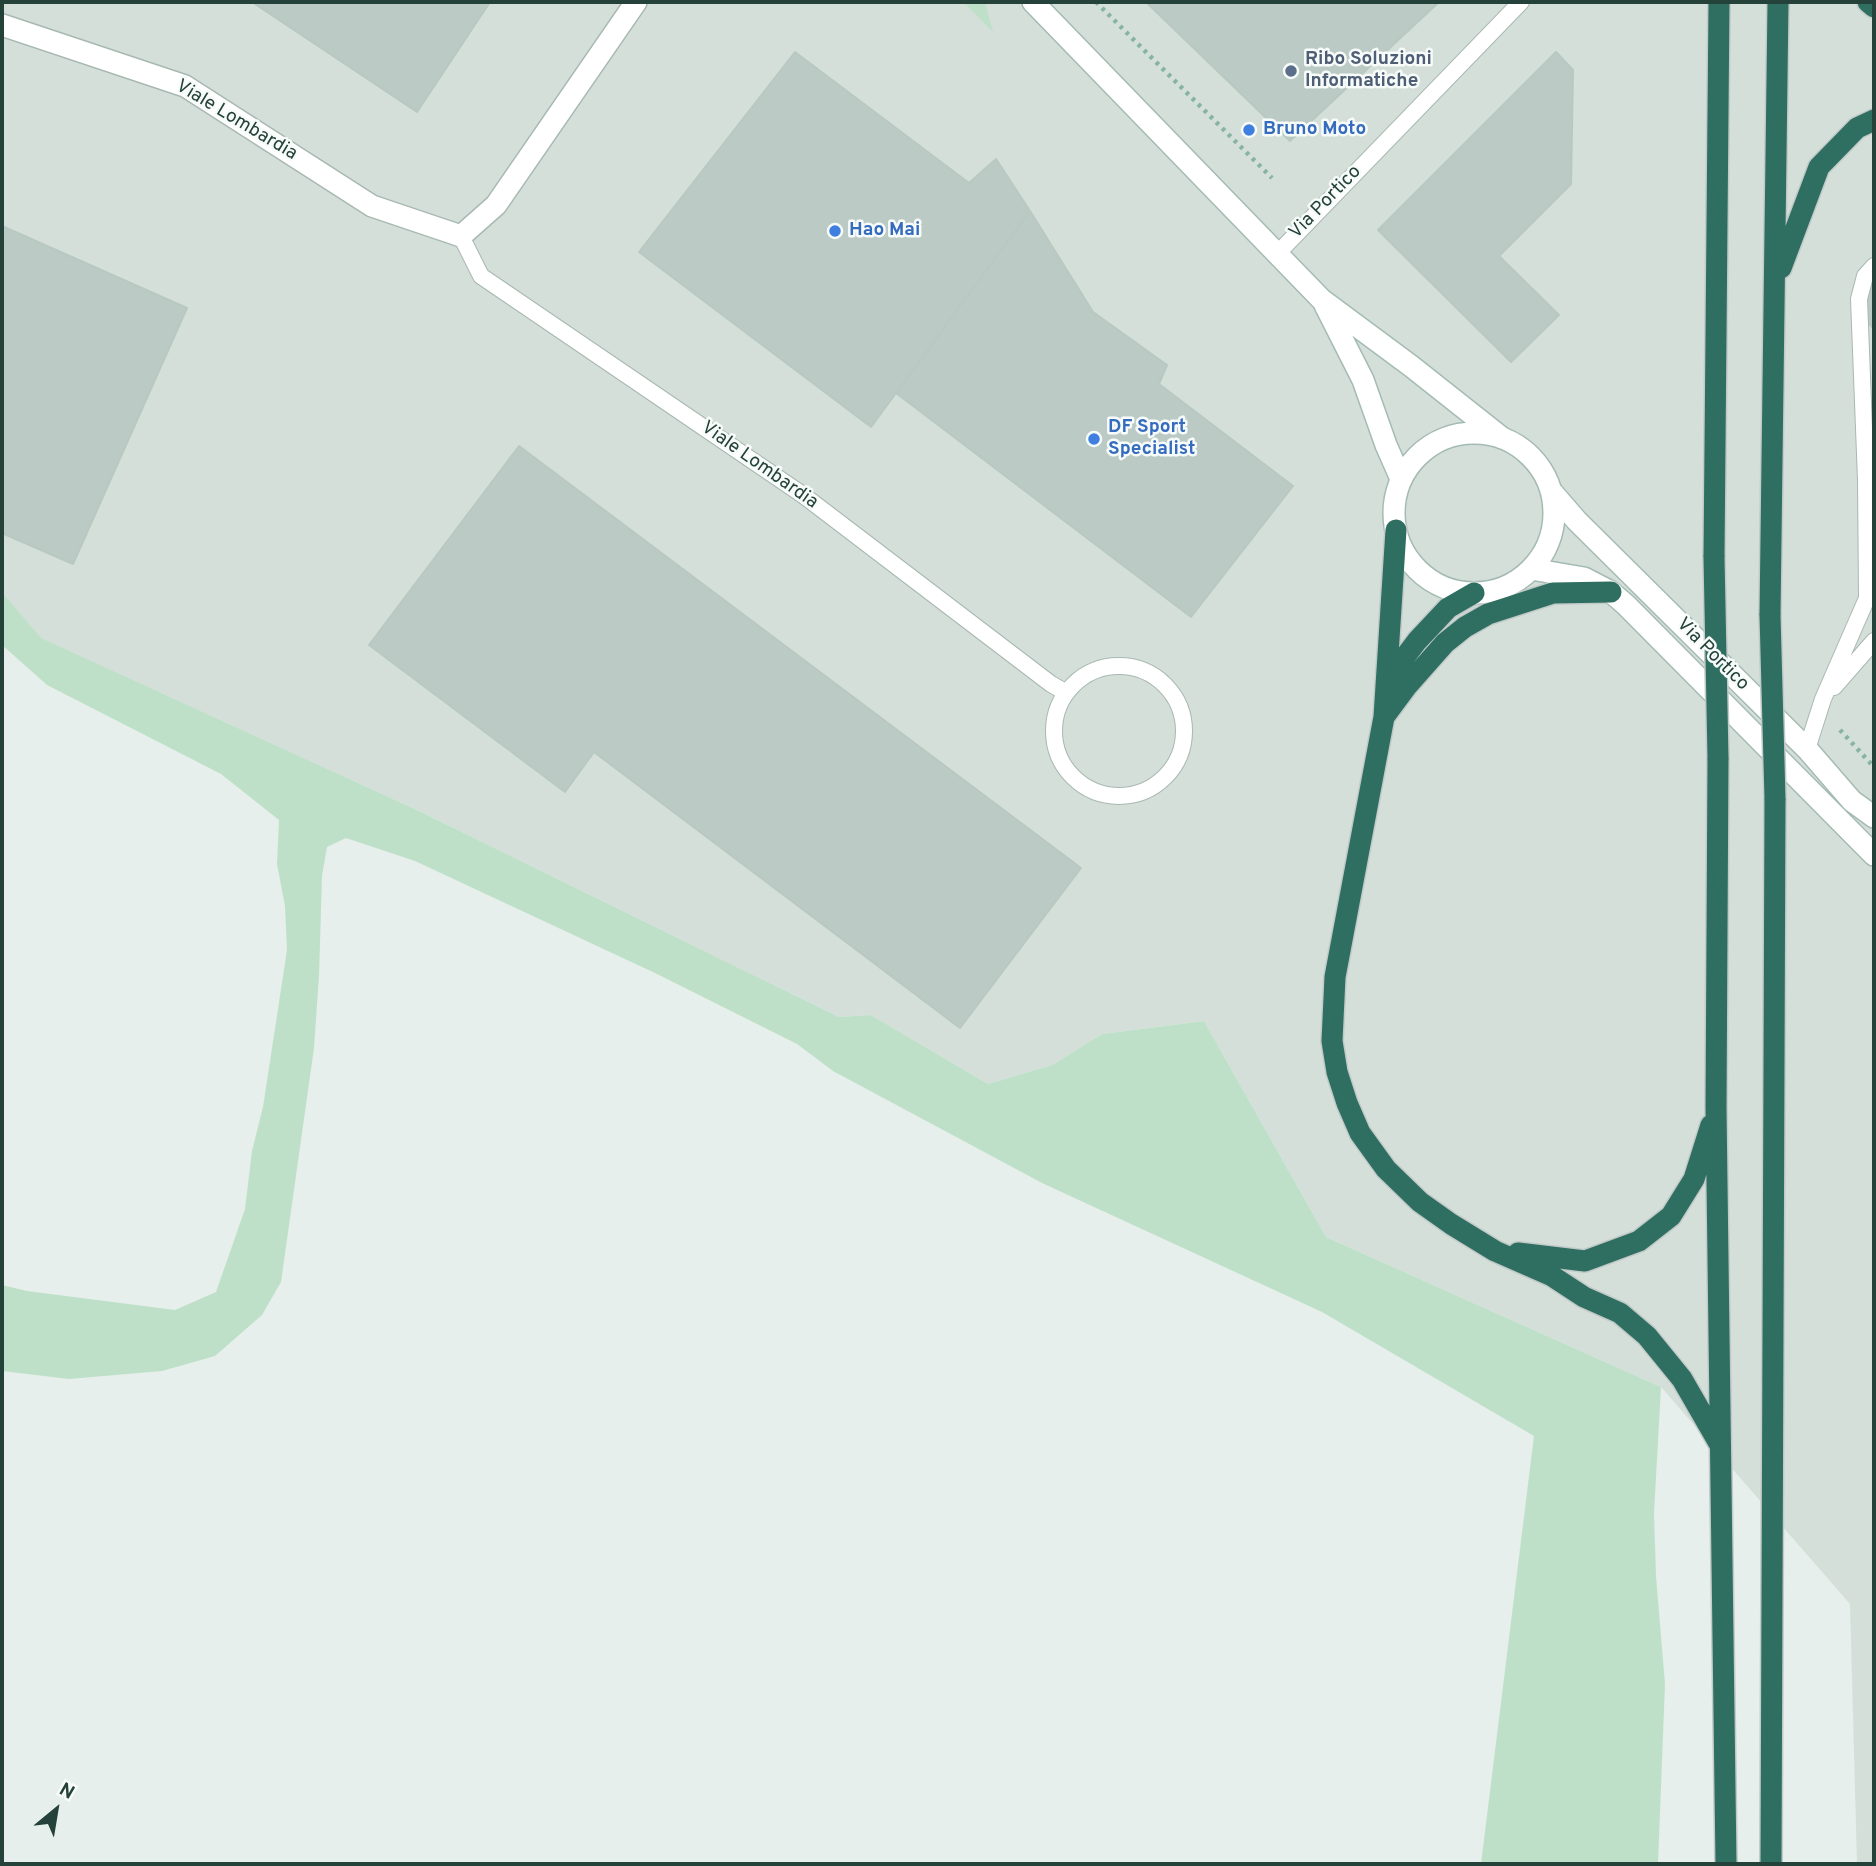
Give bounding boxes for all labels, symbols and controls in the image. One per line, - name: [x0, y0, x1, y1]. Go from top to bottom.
- place label: Ribo Soluzioni Informatiche: [1305, 49, 1432, 93]
- marker: Ribo Soluzioni Informatiche: [1283, 63, 1299, 79]
- street label: Viale Lombardia: [171, 76, 301, 166]
- place label: Bruno Moto: [1263, 119, 1366, 141]
- marker: Bruno Moto: [1241, 122, 1257, 138]
- street label: Via Portico: [1285, 161, 1367, 245]
- place label: Hao Mai: [849, 220, 920, 242]
- marker: Hao Mai: [827, 223, 843, 239]
- street label: Viale Lombardia: [696, 417, 822, 515]
- place label: DF Sport Specialist: [1108, 417, 1195, 461]
- marker: DF Sport Specialist: [1086, 431, 1102, 447]
- street label: Via Portico: [1671, 614, 1753, 696]
- north arrow: [21, 1775, 91, 1845]
- text: N: [55, 1778, 78, 1806]

